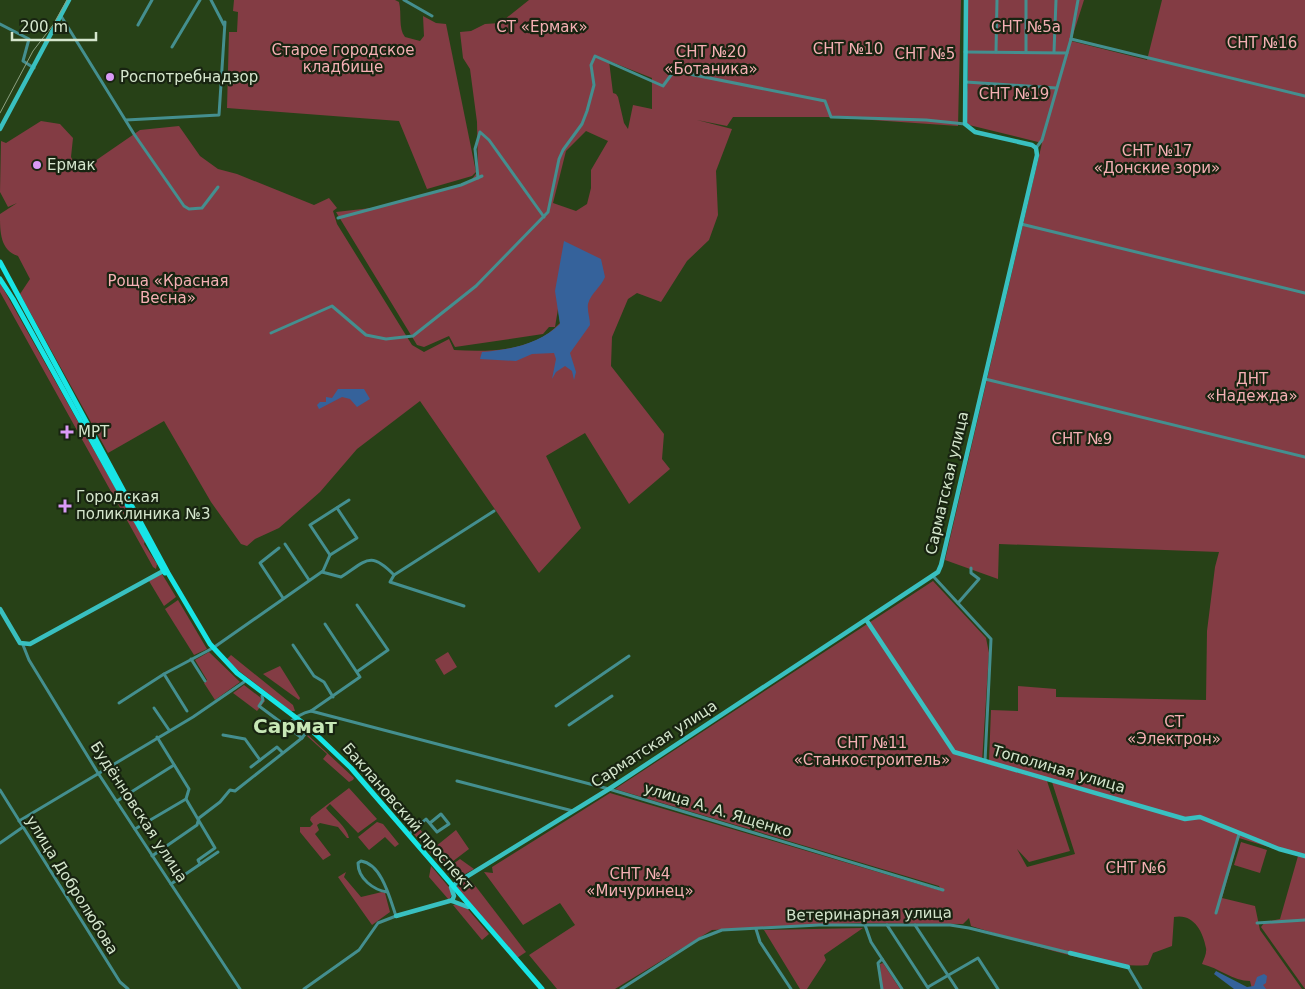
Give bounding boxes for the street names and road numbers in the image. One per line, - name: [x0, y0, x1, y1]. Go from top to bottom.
- street label: Сарматская улица: [922, 410, 972, 556]
- street label: Сарматская улица: [588, 697, 720, 791]
- street label: Будённовская улица: [87, 738, 191, 886]
- street label: Баклановский проспект: [339, 739, 477, 895]
- street label: Тополиная улица: [990, 741, 1127, 797]
- street label: улица А. А. Ященко: [642, 779, 794, 841]
- street label: улица Добролюбова: [22, 812, 122, 958]
- street label: Ветеринарная улица: [786, 904, 952, 924]

